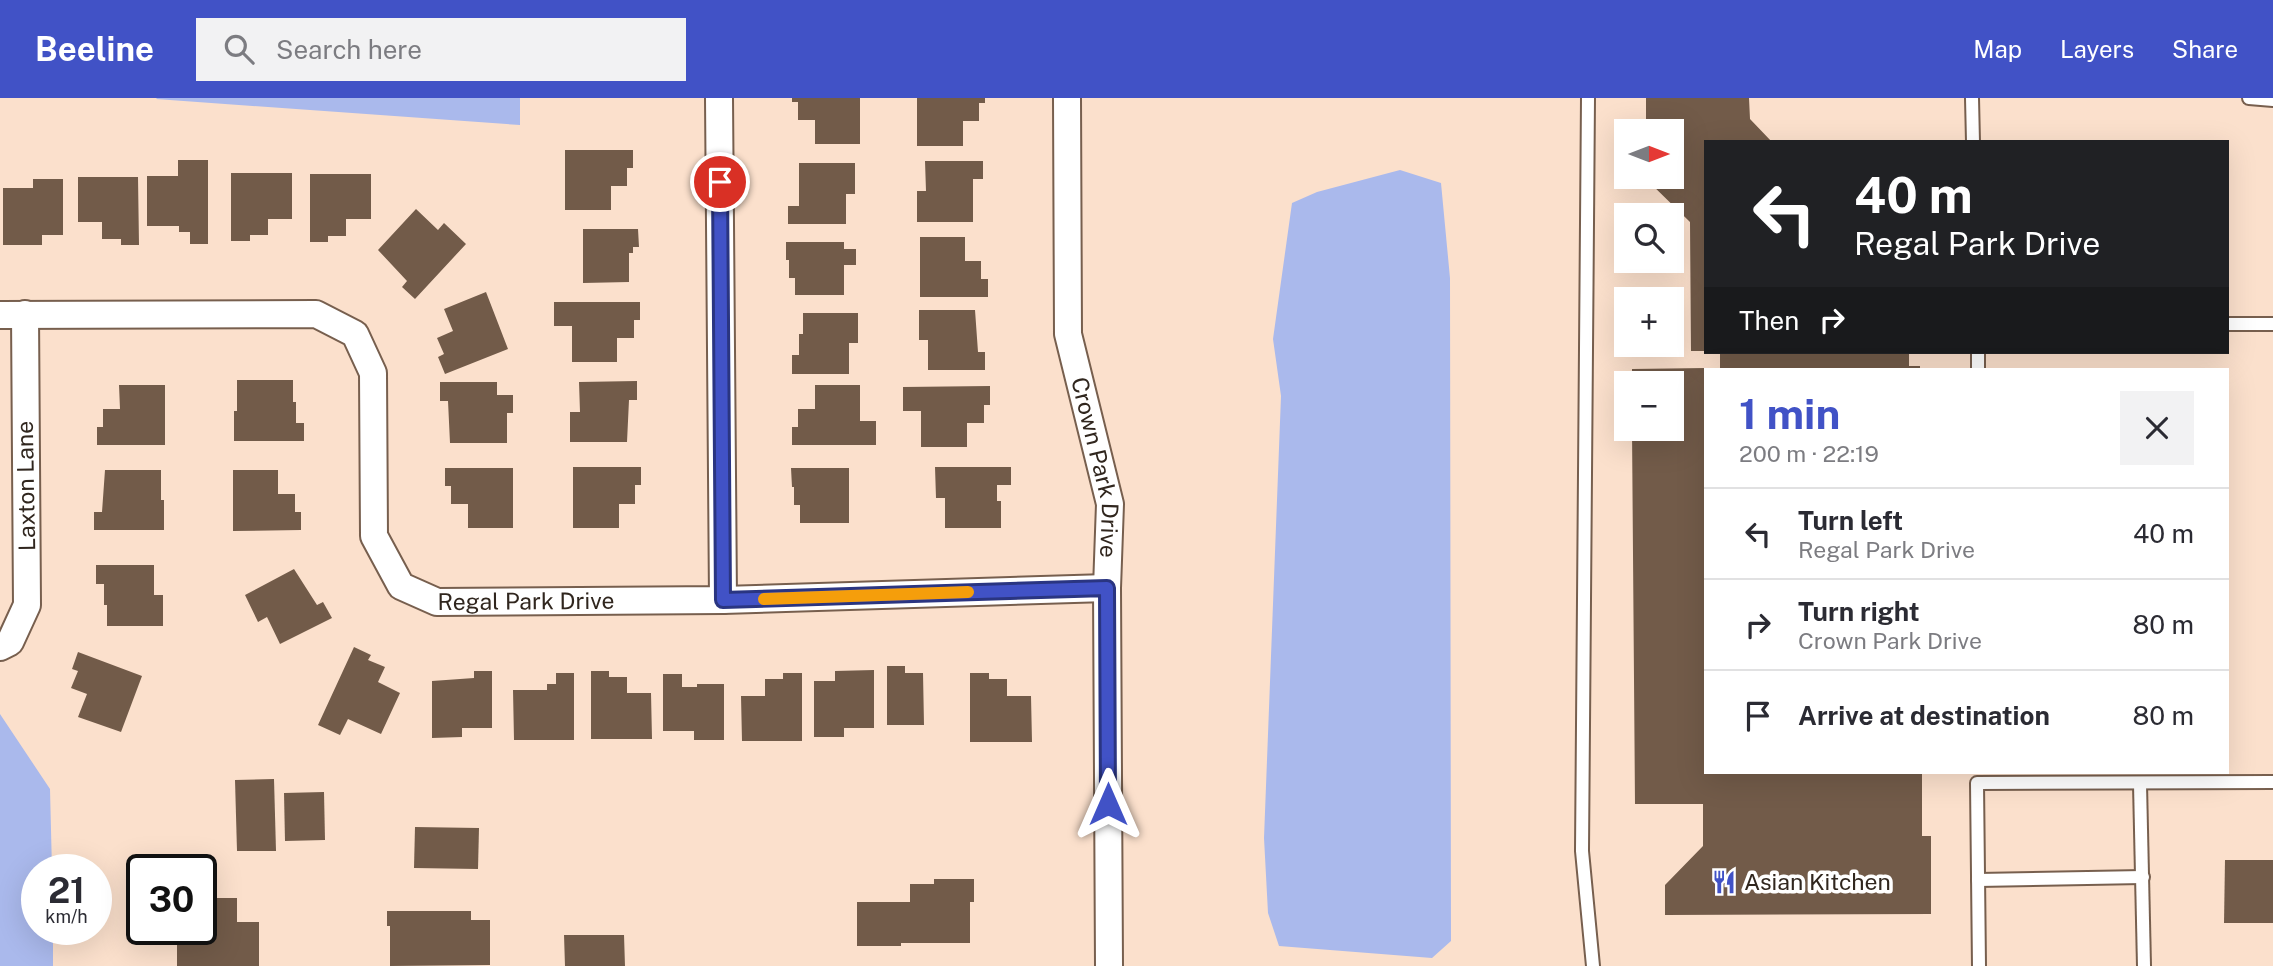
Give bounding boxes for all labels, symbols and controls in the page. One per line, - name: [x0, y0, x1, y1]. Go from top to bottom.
- search box: [196, 18, 686, 81]
- text: Beeline: [35, 30, 154, 68]
- icon: search: [220, 30, 258, 68]
- text: Search here: [276, 34, 422, 65]
- text: Map: [1973, 35, 2022, 63]
- text: Layers: [2060, 35, 2134, 63]
- text: Share: [2172, 35, 2238, 63]
- north arrow: [1614, 119, 1684, 189]
- map controls: [1614, 119, 1684, 441]
- pin: [690, 152, 750, 212]
- icon: arrive: [701, 163, 739, 201]
- text: 40 m: [1854, 166, 1973, 224]
- icon: left: [1739, 168, 1830, 259]
- button: search: [1614, 203, 1684, 273]
- text: Regal Park Drive: [1854, 225, 2100, 262]
- button: +: [1614, 287, 1684, 357]
- icon: right: [1813, 301, 1851, 339]
- text: Then: [1739, 305, 1799, 336]
- button: −: [1614, 371, 1684, 441]
- street label: Crown Park Drive: [1066, 374, 1124, 558]
- text: 1 min: [1739, 389, 1840, 438]
- button: close: [2120, 391, 2194, 465]
- street label: Laxton Lane: [11, 421, 40, 551]
- text: 200 m · 22:19: [1739, 440, 1879, 467]
- text: Turn left: [1798, 505, 1903, 536]
- icon: left: [1739, 515, 1777, 553]
- text: 40 m: [2133, 518, 2194, 549]
- text: Regal Park Drive: [1798, 536, 1975, 563]
- street label: Regal Park Drive: [437, 587, 615, 615]
- text: Turn right: [1798, 596, 1920, 627]
- icon: right: [1739, 606, 1777, 644]
- text: 80 m: [2133, 609, 2194, 640]
- text: Crown Park Drive: [1798, 627, 1982, 654]
- icon: arrive: [1739, 697, 1777, 735]
- text: Arrive at destination: [1798, 700, 2050, 731]
- text: 80 m: [2133, 700, 2194, 731]
- position arrow: [1071, 767, 1145, 841]
- speed limit sign: 30: [126, 854, 217, 945]
- restaurant icon: Asian Kitchen: [1710, 868, 1738, 896]
- place label: Asian Kitchen: [1744, 868, 1891, 895]
- text: 21: [48, 870, 85, 911]
- text: km/h: [45, 906, 88, 927]

